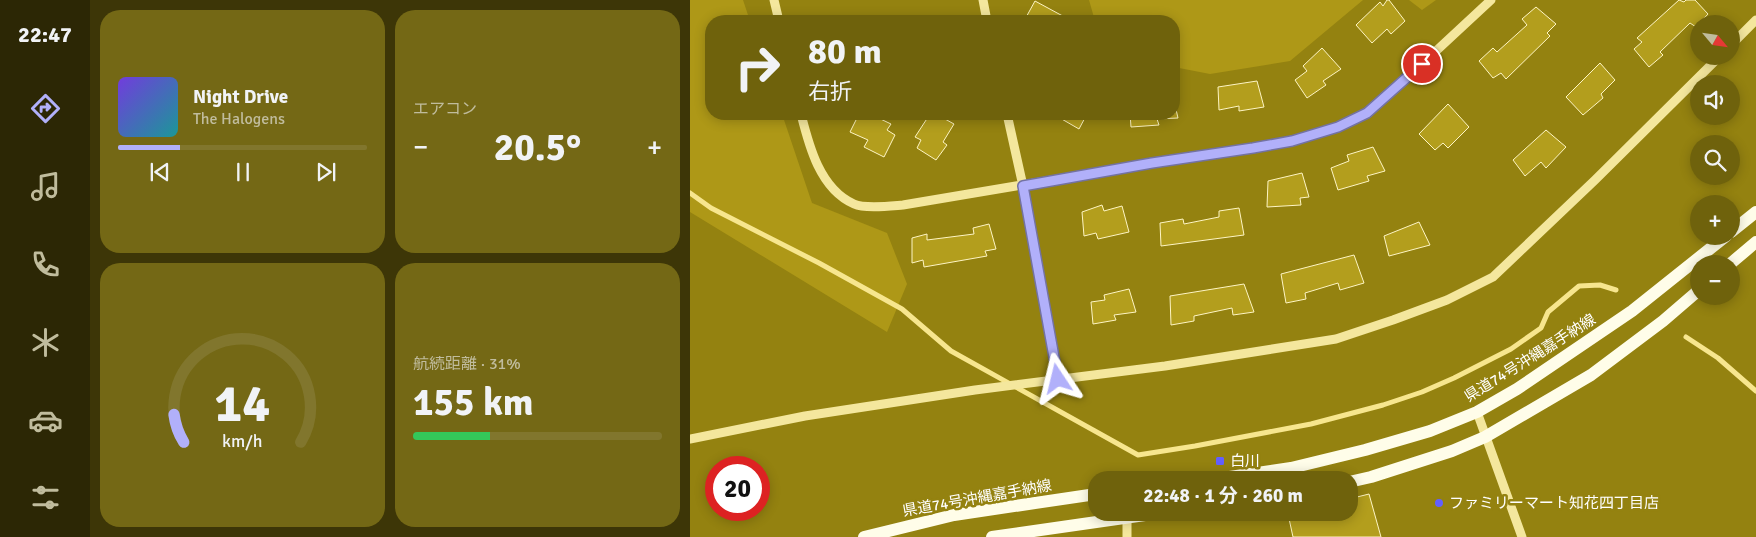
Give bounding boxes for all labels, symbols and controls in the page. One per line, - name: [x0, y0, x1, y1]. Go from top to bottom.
- north arrow: [1690, 15, 1740, 65]
- map controls: [1690, 15, 1740, 305]
- text: 22:47: [18, 21, 72, 48]
- text: 80 m: [808, 30, 882, 73]
- icon: right: [725, 35, 790, 100]
- pin: [1401, 43, 1443, 85]
- icon: arrive: [1408, 50, 1436, 78]
- button: sound: [1690, 75, 1740, 125]
- text: 右折: [808, 78, 852, 105]
- text: Night Drive: [193, 85, 288, 109]
- icon: directions: [28, 91, 63, 126]
- text: エアコン: [413, 99, 477, 119]
- text: The Halogens: [193, 109, 285, 129]
- text: 20.5°: [494, 124, 581, 171]
- text: −: [413, 130, 428, 164]
- text: +: [647, 130, 662, 164]
- button: search: [1690, 135, 1740, 185]
- icon: previous: [146, 158, 174, 186]
- icon: pause: [229, 158, 257, 186]
- icon: next: [312, 158, 340, 186]
- icon: music: [28, 169, 63, 204]
- button: +: [1690, 195, 1740, 245]
- icon: phone: [28, 247, 63, 282]
- button: −: [1690, 255, 1740, 305]
- street label: 県道74号沖縄嘉手納線: [1461, 310, 1599, 406]
- icon: climate: [28, 325, 63, 360]
- position arrow: [1031, 352, 1083, 404]
- text: 航続距離 · 31%: [413, 354, 521, 374]
- text: 14: [214, 372, 271, 436]
- text: 155 km: [413, 379, 534, 426]
- icon: car: [28, 403, 63, 438]
- text: km/h: [222, 430, 263, 452]
- place label: 白川: [1230, 452, 1260, 470]
- marker: 白川: [1214, 455, 1226, 467]
- speed limit sign: 20: [705, 456, 770, 521]
- street label: 県道74号沖縄嘉手納線: [901, 476, 1053, 520]
- icon: filters: [28, 480, 63, 515]
- text: 22:48 · 1 分 · 260 m: [1143, 484, 1303, 508]
- place label: ファミリーマート知花四丁目店: [1449, 494, 1659, 512]
- marker: ファミリーマート知花四丁目店: [1433, 497, 1445, 509]

